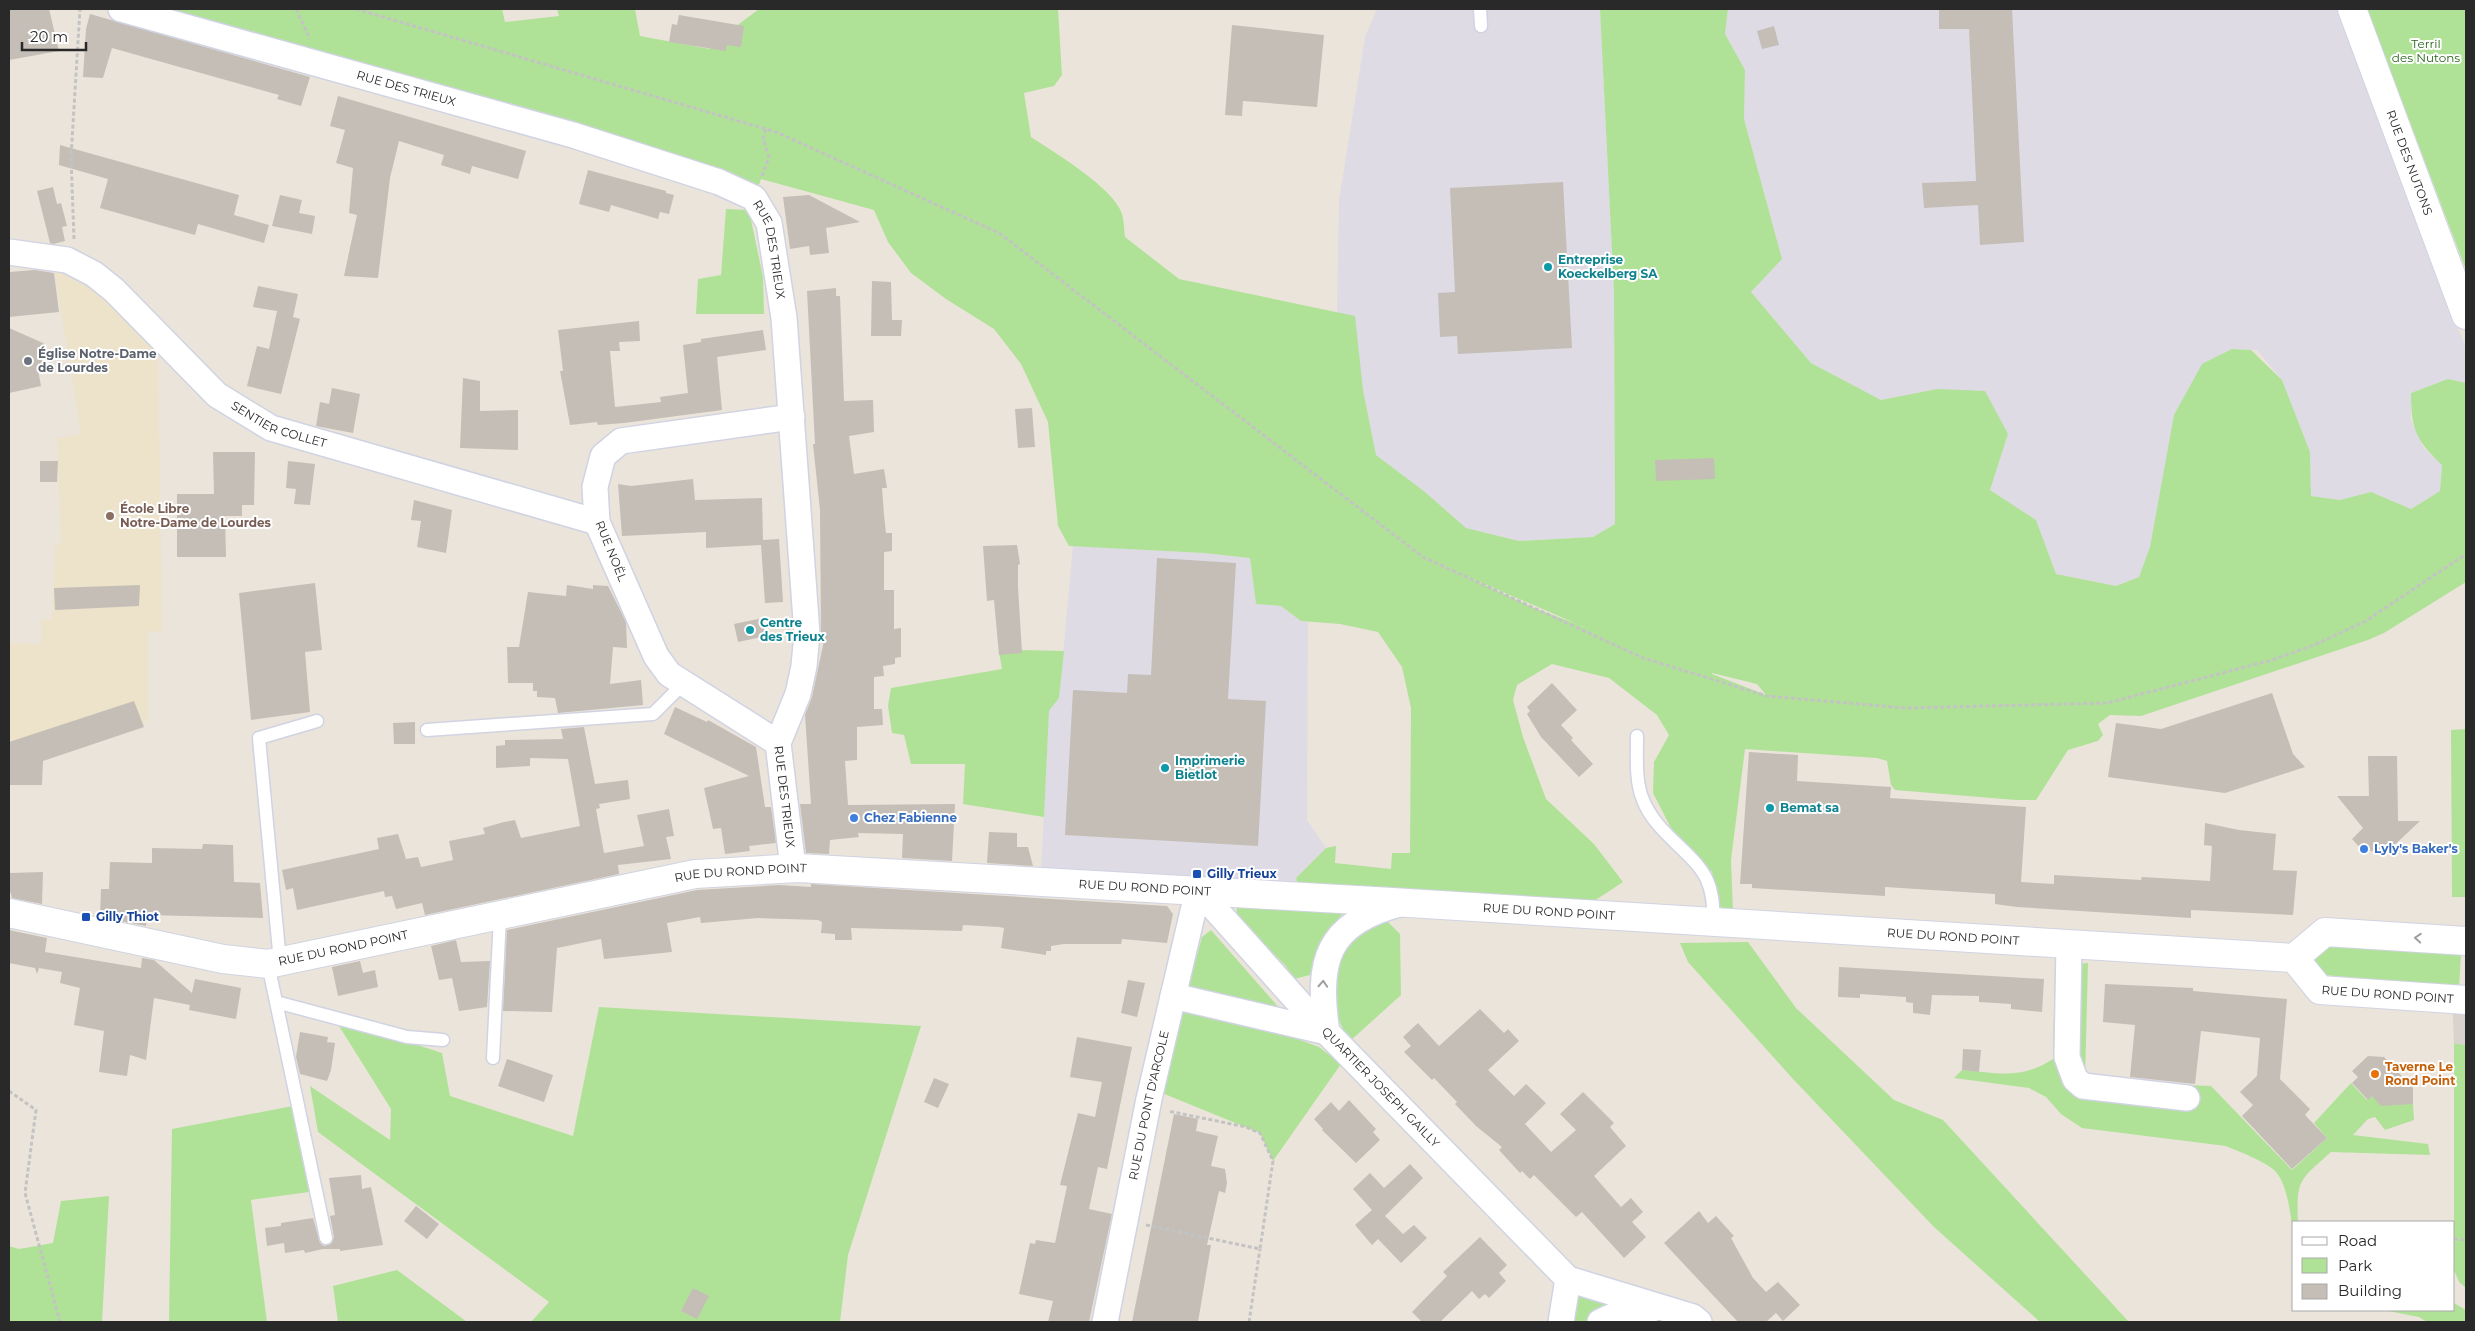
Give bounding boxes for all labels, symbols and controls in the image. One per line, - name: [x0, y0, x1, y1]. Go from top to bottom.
- scale bar: [22, 20, 86, 52]
- text: 20 m: [30, 27, 68, 46]
- park label: Terril des Nutons: [2392, 36, 2460, 65]
- street label: RUE DES TRIEUX: [355, 67, 458, 109]
- street label: RUE DES NUTONS: [2383, 108, 2436, 217]
- street label: RUE DES TRIEUX: [750, 197, 789, 300]
- place label: Entreprise Koeckelberg SA: [1558, 252, 1658, 281]
- marker: Entreprise Koeckelberg SA: [1542, 261, 1554, 273]
- place label: Église Notre-Dame de Lourdes: [38, 346, 157, 375]
- marker: Église Notre-Dame de Lourdes: [22, 355, 34, 367]
- street label: SENTIER COLLET: [229, 398, 329, 451]
- place label: École Libre Notre-Dame de Lourdes: [120, 501, 272, 530]
- marker: École Libre Notre-Dame de Lourdes: [104, 510, 116, 522]
- street label: RUE NOËL: [592, 518, 630, 583]
- place label: Centre des Trieux: [760, 615, 825, 644]
- marker: Centre des Trieux: [744, 624, 756, 636]
- street label: RUE DES TRIEUX: [771, 745, 798, 848]
- place label: Imprimerie Bietlot: [1175, 753, 1245, 782]
- marker: Imprimerie Bietlot: [1159, 762, 1171, 774]
- place label: Bemat sa: [1780, 800, 1839, 815]
- marker: Bemat sa: [1764, 802, 1776, 814]
- place label: Chez Fabienne: [864, 810, 957, 825]
- marker: Chez Fabienne: [848, 812, 860, 824]
- place label: Lyly's Baker's: [2374, 841, 2458, 856]
- marker: Lyly's Baker's: [2358, 843, 2370, 855]
- street label: RUE DU ROND POINT: [673, 860, 807, 885]
- place label: Gilly Trieux: [1207, 866, 1277, 881]
- marker: Gilly Trieux: [1191, 868, 1203, 880]
- street label: RUE DU ROND POINT: [1078, 876, 1211, 899]
- street label: RUE DU ROND POINT: [1482, 900, 1616, 923]
- place label: Gilly Thiot: [96, 909, 160, 924]
- marker: Gilly Thiot: [80, 911, 92, 923]
- street label: RUE DU ROND POINT: [1887, 925, 2020, 948]
- street label: RUE DU ROND POINT: [277, 927, 410, 969]
- one-way arrow: [2413, 933, 2421, 944]
- one-way arrow: [1317, 979, 1328, 987]
- street label: RUE DU ROND POINT: [2321, 982, 2454, 1006]
- street label: QUARTIER JOSEPH GAILLY: [1319, 1024, 1443, 1151]
- street label: RUE DU PONT D'ARCOLE: [1125, 1029, 1172, 1181]
- place label: Taverne Le Rond Point: [2385, 1059, 2456, 1088]
- marker: Taverne Le Rond Point: [2369, 1068, 2381, 1080]
- legend: [2292, 1221, 2455, 1311]
- text: Road: [2338, 1231, 2377, 1250]
- text: Park: [2338, 1256, 2372, 1275]
- text: Building: [2338, 1281, 2402, 1300]

